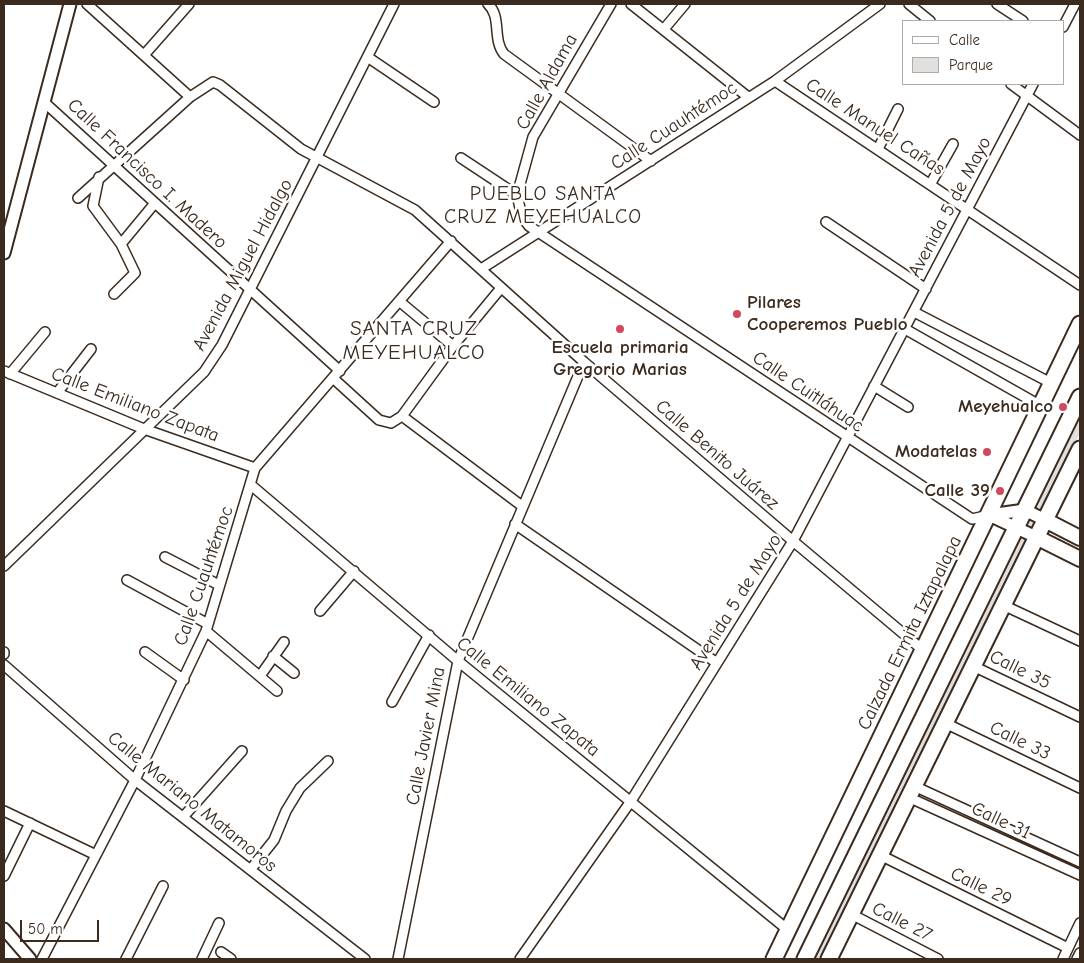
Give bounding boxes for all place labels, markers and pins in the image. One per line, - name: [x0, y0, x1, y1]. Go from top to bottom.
- place label: Pilares Cooperemos Pueblo: [747, 292, 907, 336]
- marker: Pilares Cooperemos Pueblo: [731, 308, 743, 320]
- marker: Escuela primaria Gregorio Marias: [614, 323, 626, 335]
- place label: Escuela primaria Gregorio Marias: [551, 337, 689, 381]
- place label: Meyehualco: [958, 396, 1053, 418]
- marker: Meyehualco: [1057, 401, 1069, 413]
- place label: Modatelas: [895, 441, 977, 463]
- marker: Modatelas: [981, 446, 993, 458]
- place label: Calle 39: [925, 480, 990, 502]
- marker: Calle 39: [994, 485, 1006, 497]

